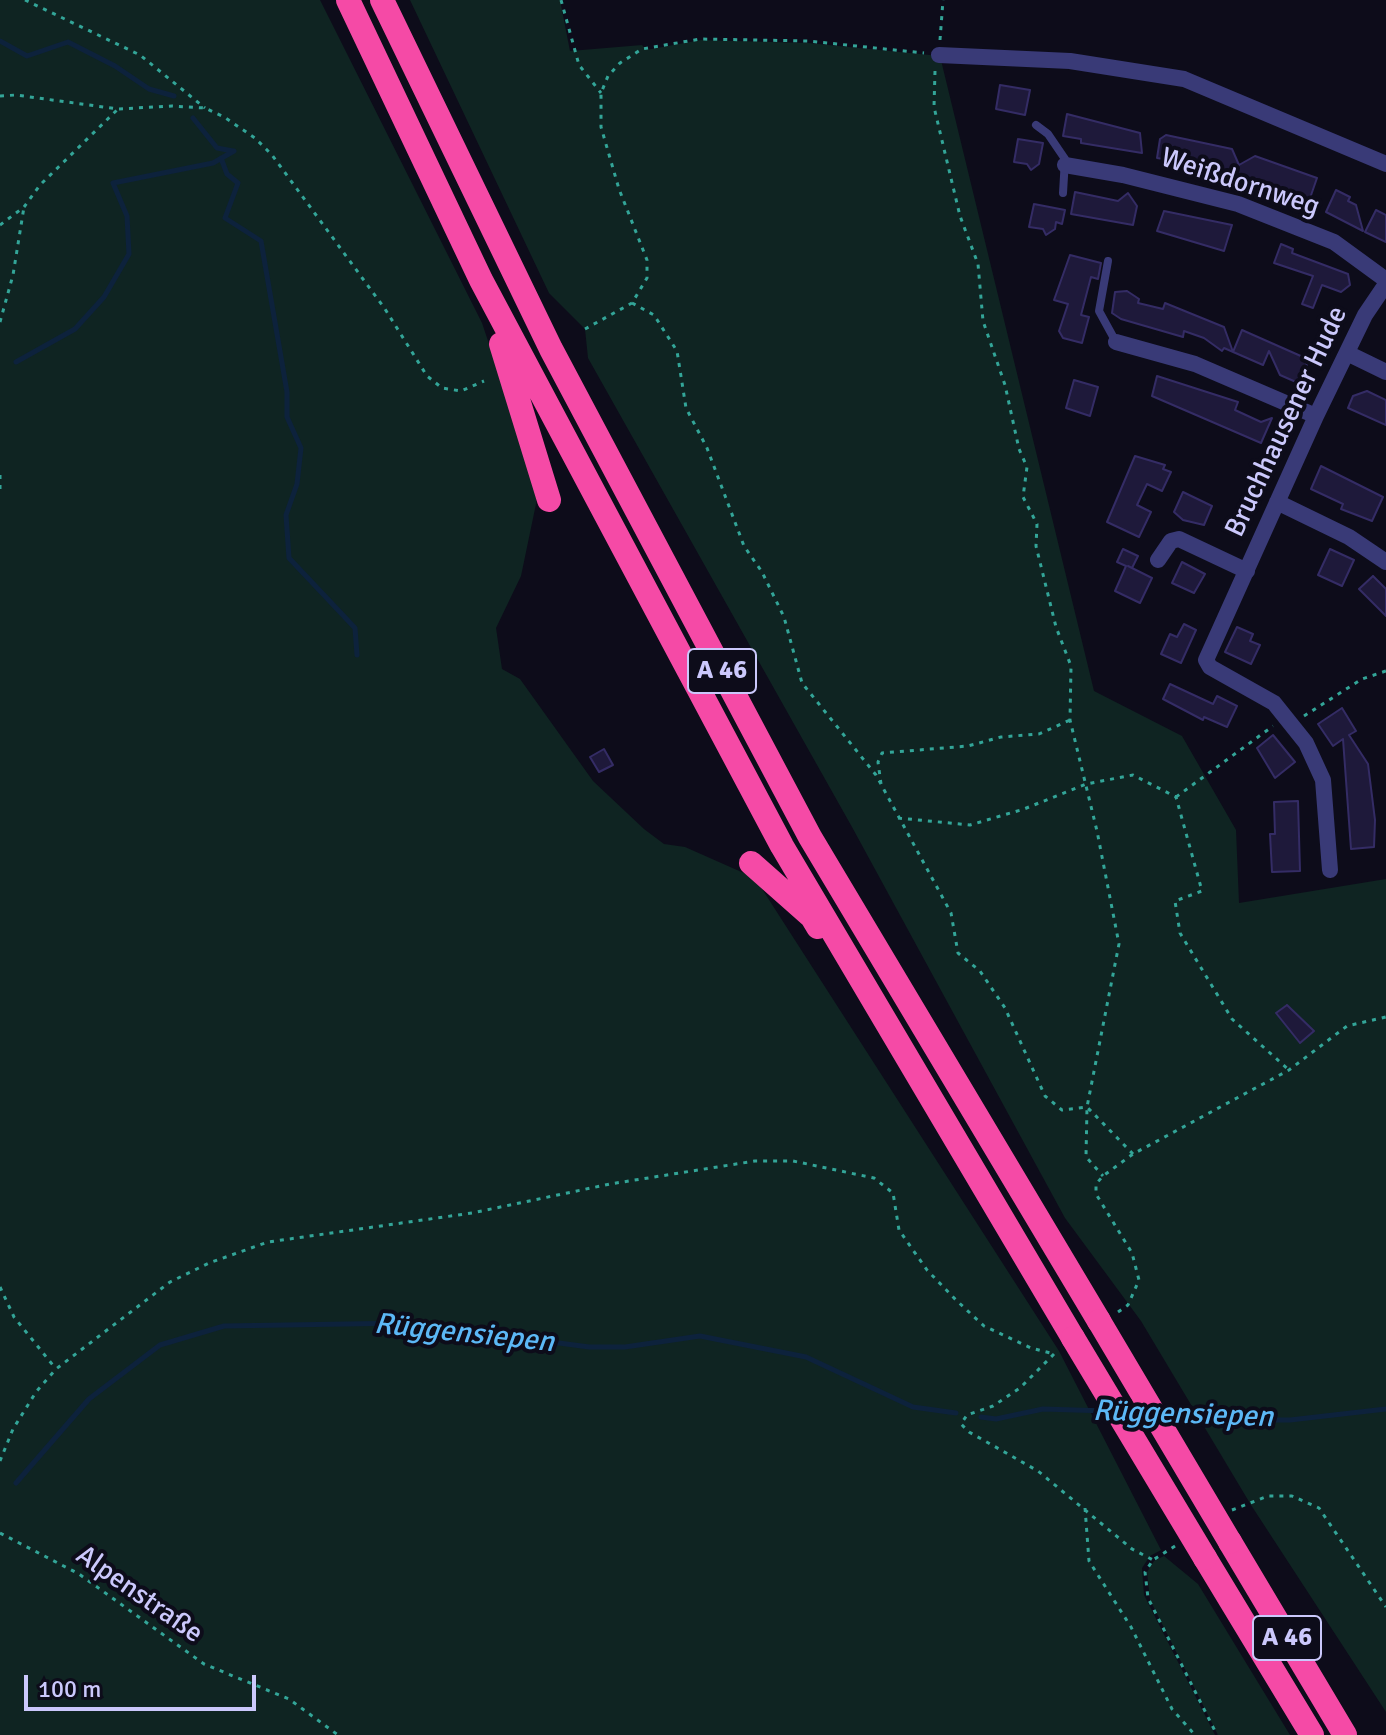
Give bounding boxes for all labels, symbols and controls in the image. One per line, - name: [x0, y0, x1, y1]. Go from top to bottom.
- street label: Weißdornweg: [1156, 142, 1324, 224]
- street label: Bruchhausener Hude: [1219, 301, 1355, 543]
- road number: A 46: [688, 649, 756, 693]
- water label: Rüggensiepen: [372, 1307, 556, 1361]
- water label: Rüggensiepen: [1092, 1394, 1274, 1436]
- street label: Alpenstraße: [69, 1539, 209, 1651]
- road number: A 46: [1253, 1616, 1321, 1660]
- scale bar: [28, 1659, 260, 1709]
- text: 100 m: [38, 1674, 101, 1704]

